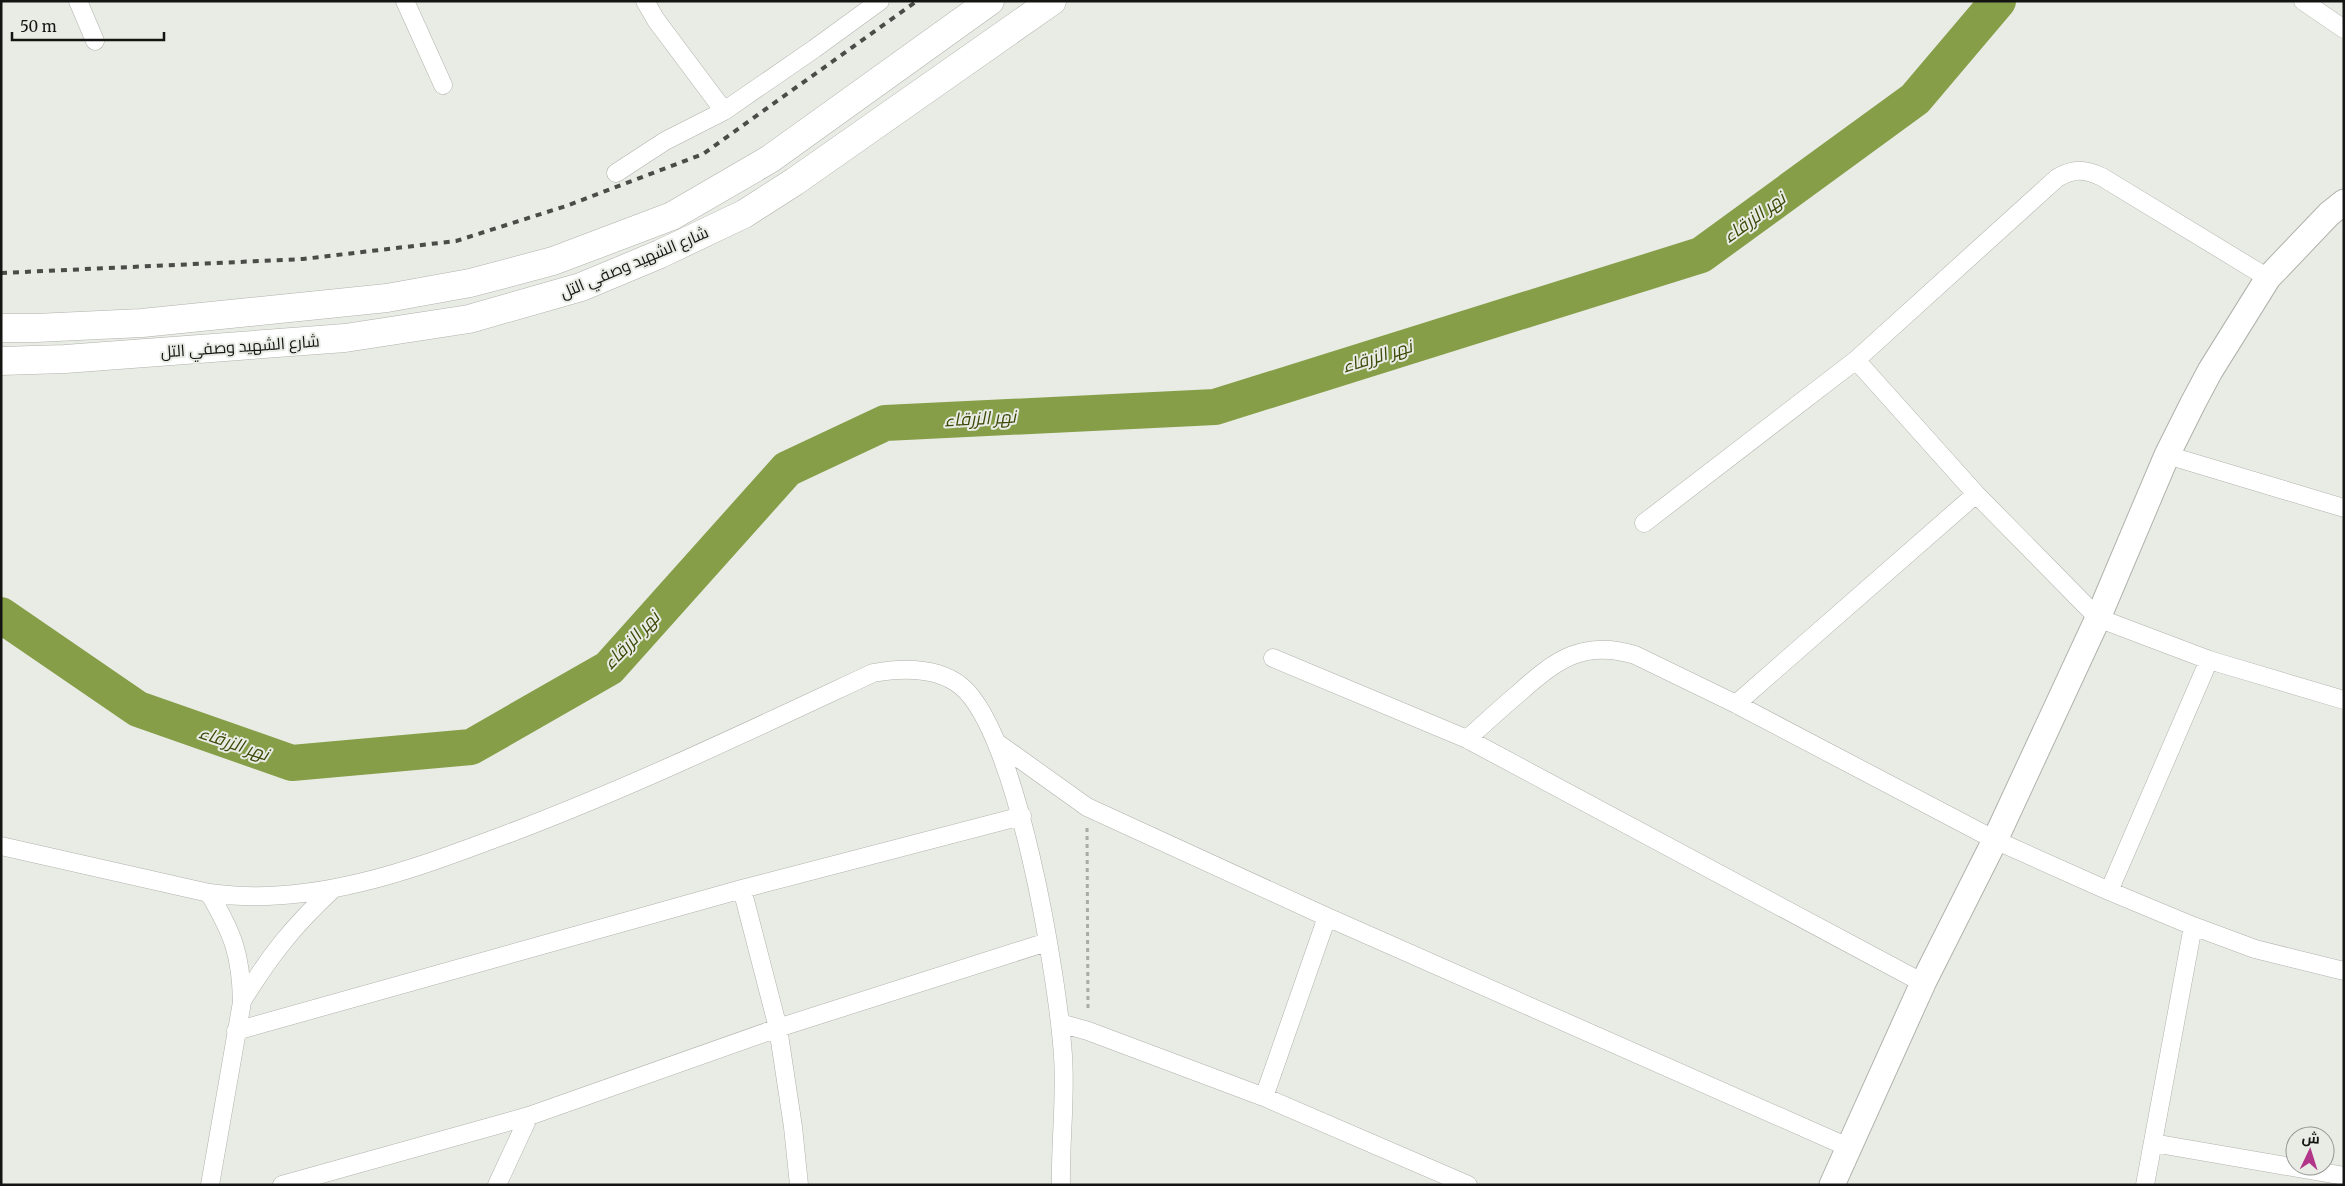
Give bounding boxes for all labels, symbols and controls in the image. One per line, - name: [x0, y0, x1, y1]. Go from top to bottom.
- scale bar: [12, 10, 165, 42]
- text: 50 m: [20, 17, 57, 36]
- water label: نهر الزرقاء: [1718, 185, 1792, 247]
- street label: شارع الشهيد وصفي التل: [557, 222, 713, 306]
- street label: شارع الشهيد وصفي التل: [160, 330, 321, 366]
- water label: نهر الزرقاء: [1339, 334, 1417, 378]
- water label: نهر الزرقاء: [943, 405, 1019, 431]
- water label: نهر الزرقاء: [598, 605, 666, 674]
- water label: نهر الزرقاء: [196, 720, 274, 766]
- north arrow: [2285, 1126, 2335, 1176]
- text: ش: [2301, 1128, 2321, 1148]

